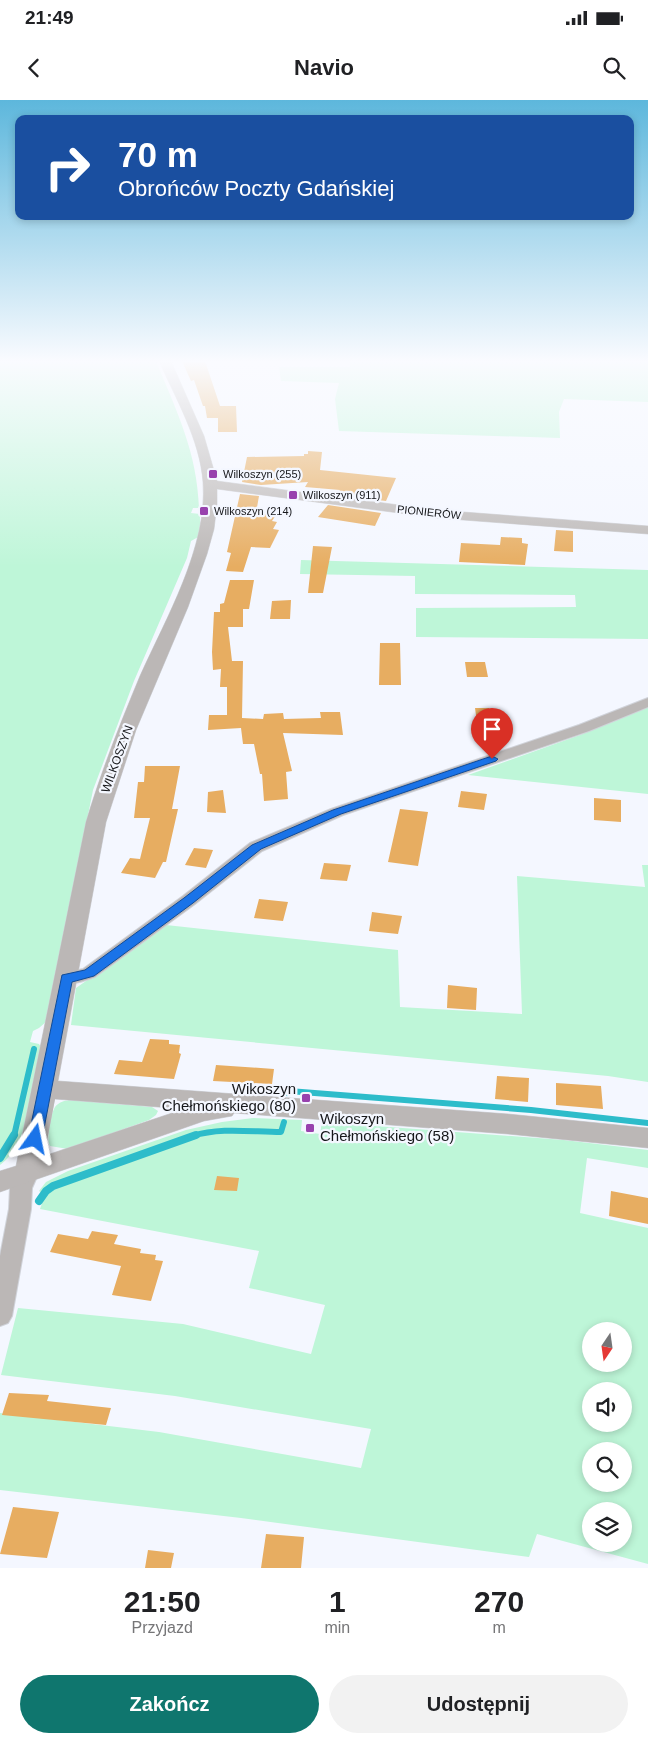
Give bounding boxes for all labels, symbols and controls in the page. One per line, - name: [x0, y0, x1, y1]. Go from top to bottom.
- text: 21:49: [25, 7, 74, 28]
- icon: back: [20, 54, 48, 82]
- icon: search: [600, 54, 628, 82]
- text: Navio: [294, 55, 354, 80]
- icon: right: [35, 135, 100, 200]
- text: 70 m: [118, 135, 198, 174]
- text: Obrońców Poczty Gdańskiej: [118, 176, 394, 201]
- marker: Wilkoszyn (255): [207, 468, 219, 480]
- place label: Wilkoszyn (255): [223, 468, 301, 480]
- marker: Wilkoszyn (911): [287, 489, 299, 501]
- place label: Wilkoszyn (911): [303, 489, 380, 501]
- street label: PIONIERÓW: [396, 503, 462, 521]
- marker: Wilkoszyn (214): [198, 505, 210, 517]
- place label: Wilkoszyn (214): [214, 505, 292, 517]
- pin: [471, 708, 513, 759]
- icon: arrive: [478, 715, 506, 743]
- street label: WILKOSZYN: [98, 723, 136, 795]
- place label: Wikoszyn Chełmońskiego (80): [162, 1080, 296, 1114]
- marker: Wikoszyn Chełmońskiego (80): [300, 1092, 312, 1104]
- place label: Wikoszyn Chełmońskiego (58): [320, 1110, 454, 1144]
- position arrow: [8, 1112, 60, 1164]
- marker: Wikoszyn Chełmońskiego (58): [304, 1122, 316, 1134]
- north arrow: [582, 1322, 632, 1372]
- map controls: [582, 1322, 632, 1552]
- button: sound: [582, 1382, 632, 1432]
- button: search: [582, 1442, 632, 1492]
- button: layers: [582, 1502, 632, 1552]
- text: 21:50: [124, 1585, 201, 1618]
- text: 1: [329, 1585, 346, 1618]
- text: 270: [474, 1585, 524, 1618]
- text: Przyjazd: [132, 1619, 193, 1636]
- text: min: [324, 1619, 350, 1636]
- text: m: [492, 1619, 506, 1636]
- button: Zakończ: [20, 1675, 319, 1733]
- button: Udostępnij: [329, 1675, 628, 1733]

